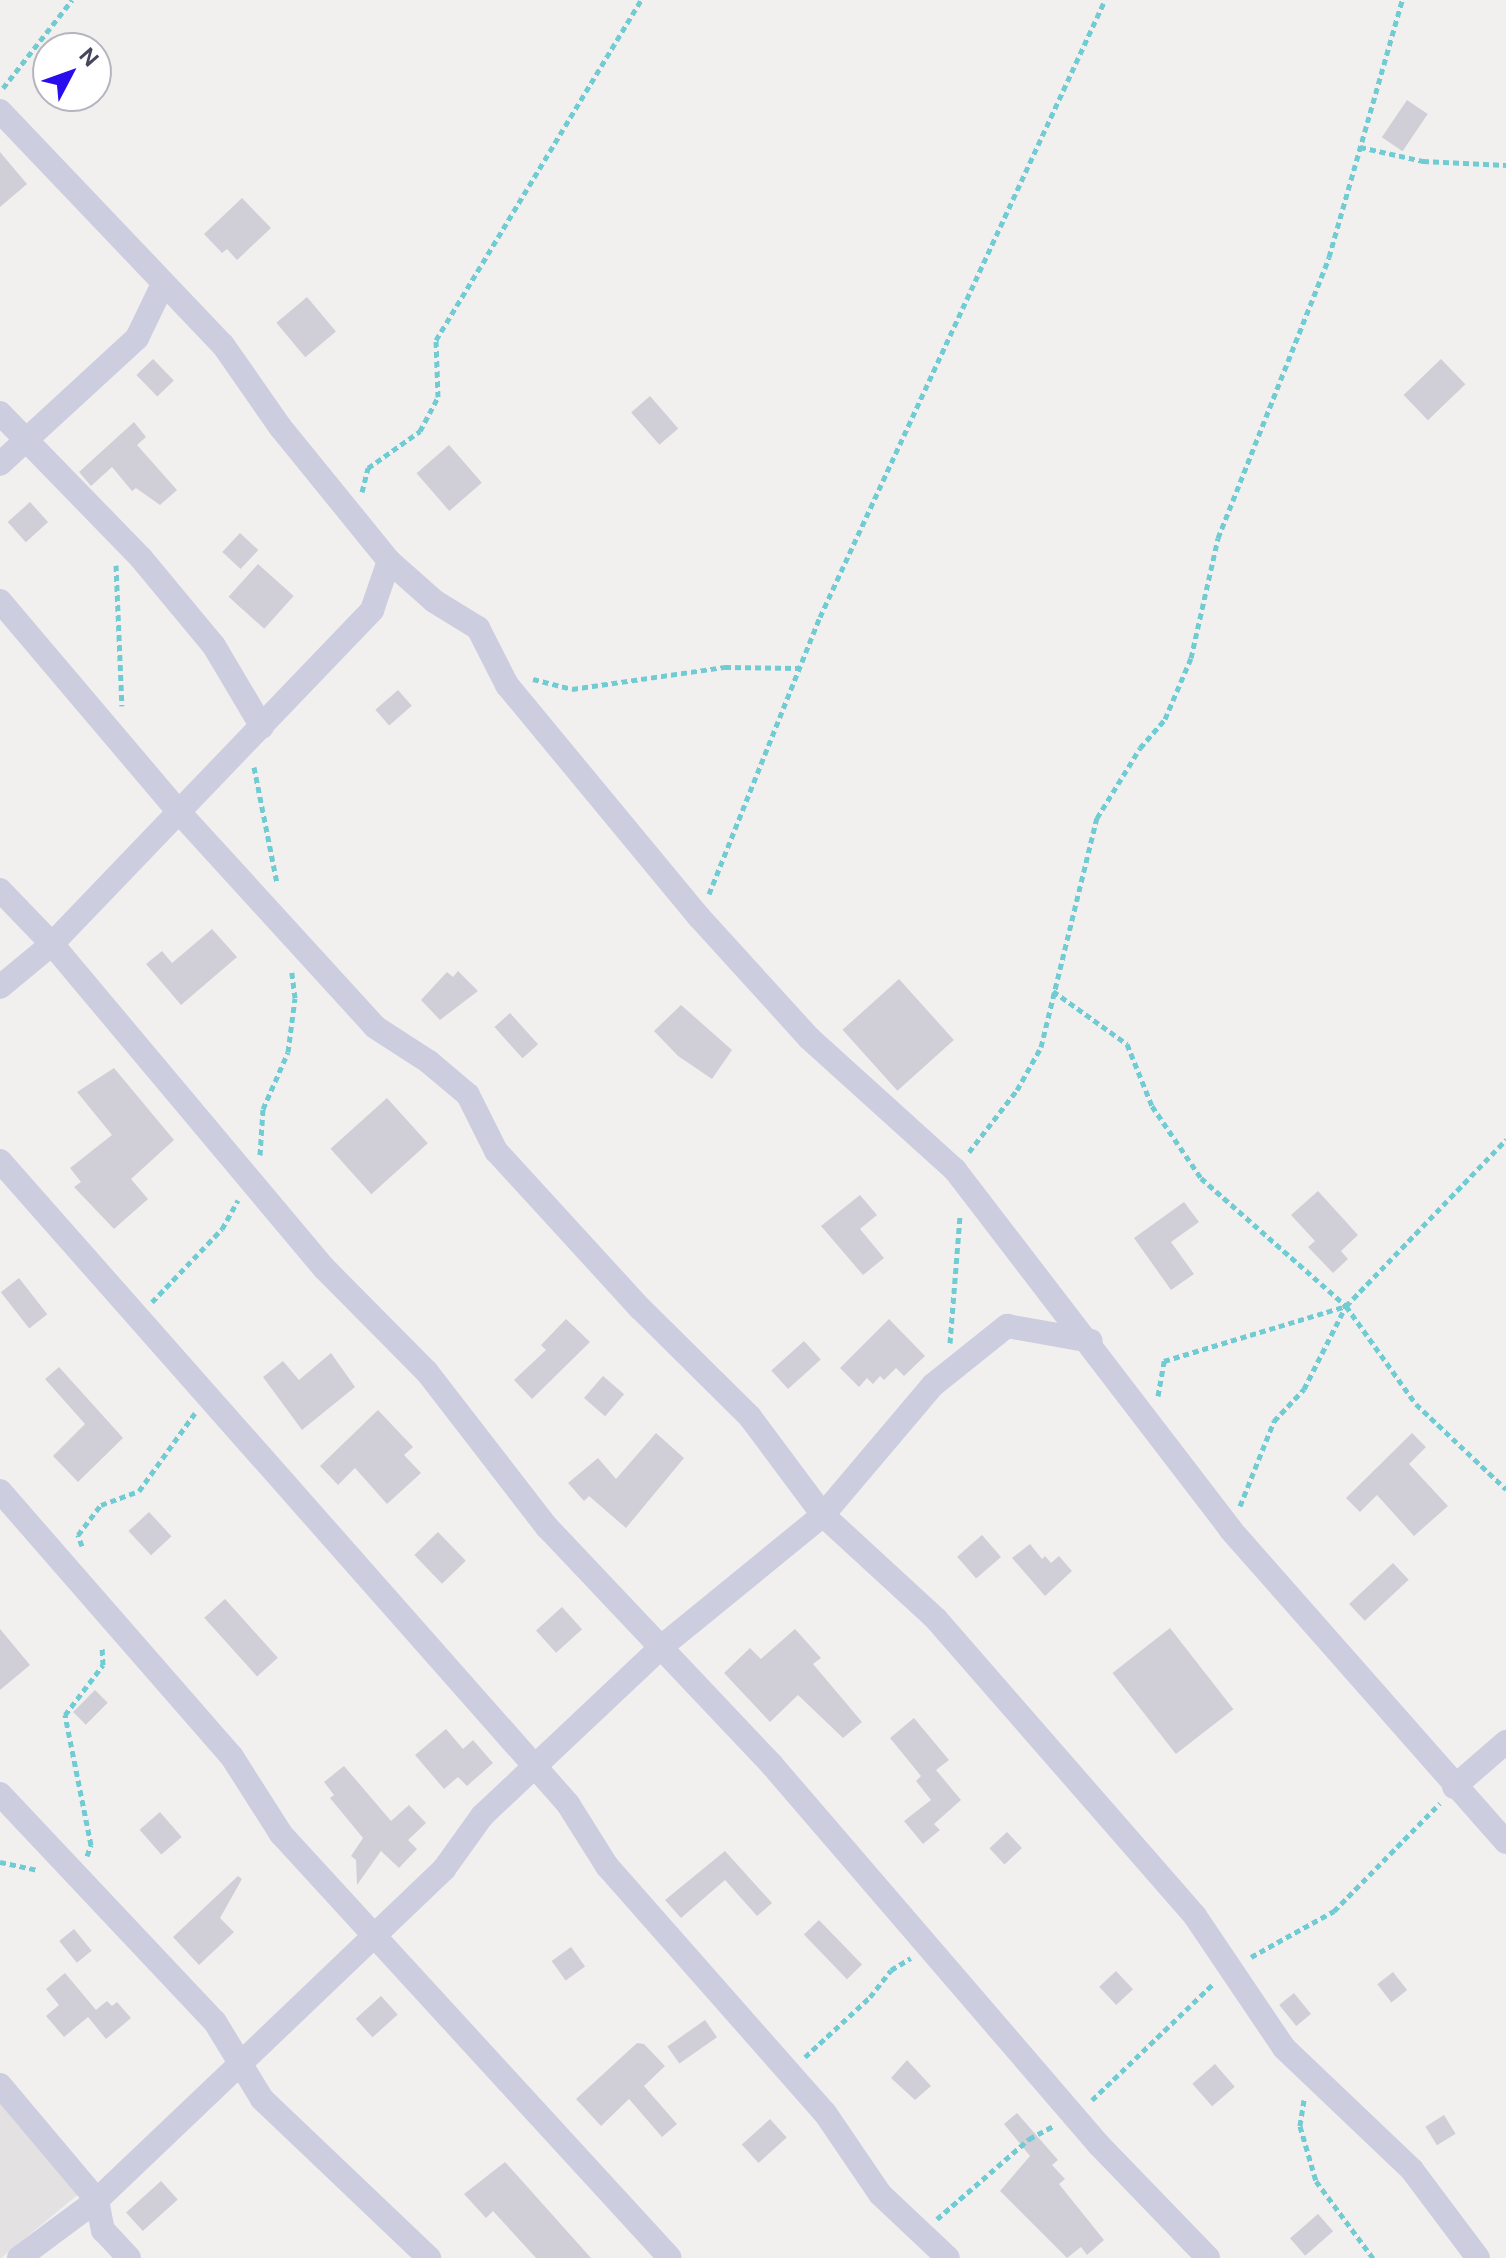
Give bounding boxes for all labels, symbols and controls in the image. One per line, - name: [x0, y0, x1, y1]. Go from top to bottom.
- north arrow: [32, 32, 112, 112]
- text: N: [73, 42, 105, 73]

